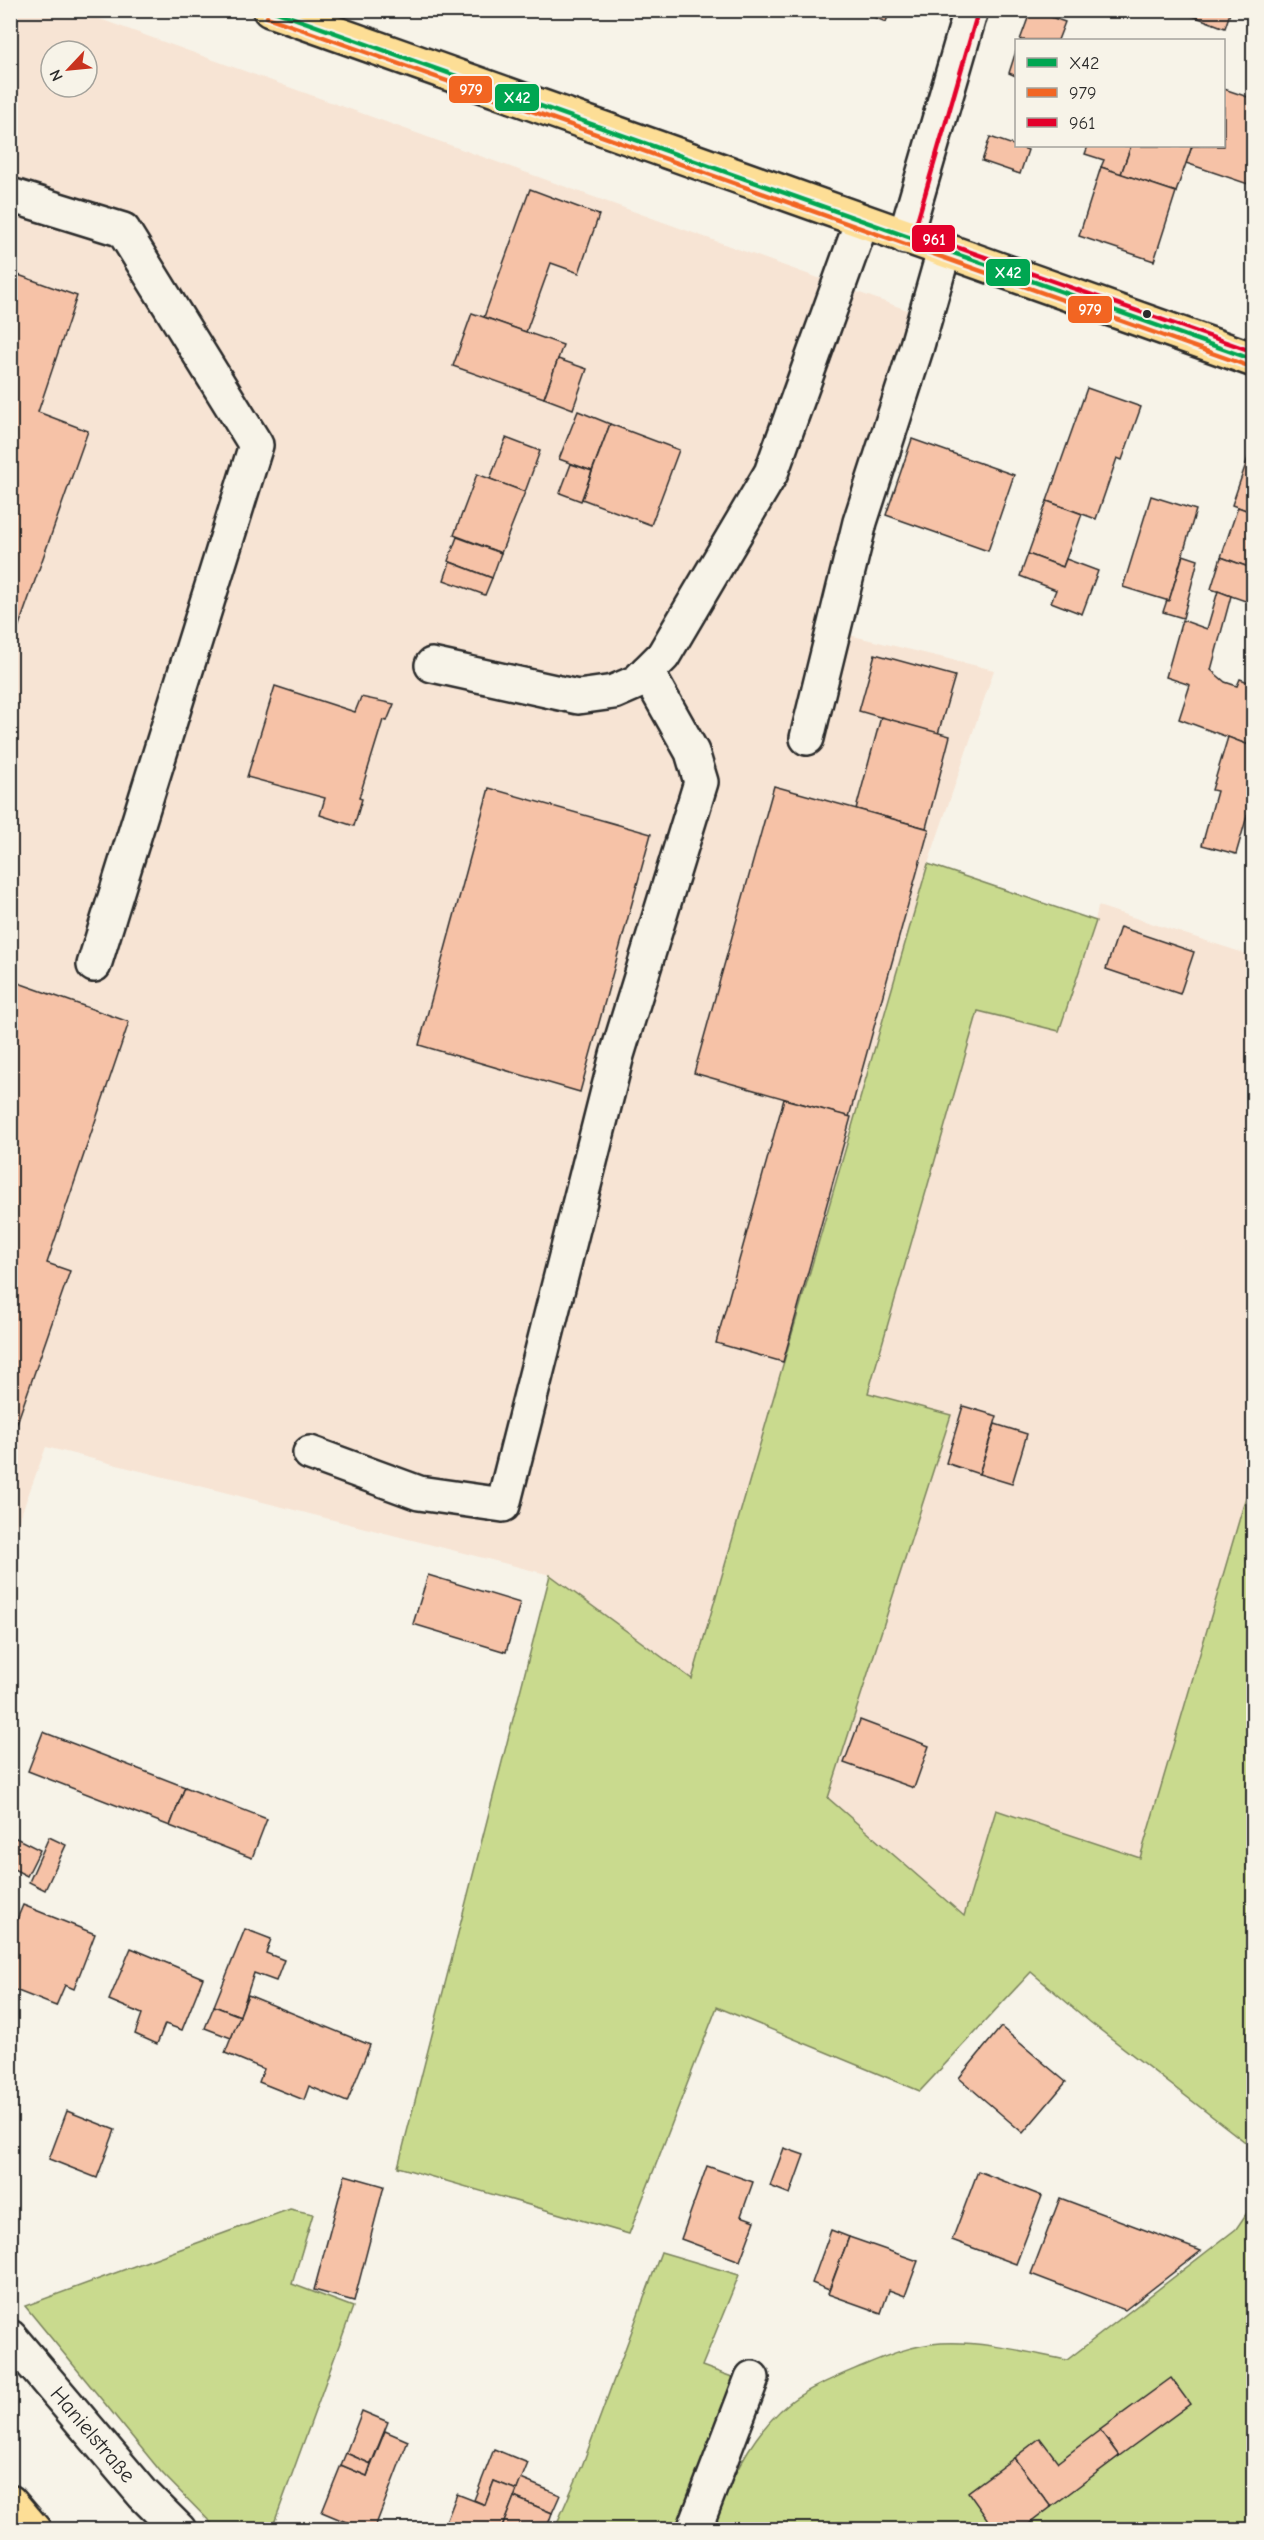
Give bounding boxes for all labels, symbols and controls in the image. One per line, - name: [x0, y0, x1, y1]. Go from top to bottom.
- north arrow: [39, 39, 99, 99]
- legend: [1015, 39, 1225, 147]
- text: X42: [1069, 53, 1099, 74]
- text: N: [46, 67, 67, 84]
- line badge: 979: [448, 75, 493, 104]
- text: 979: [459, 81, 483, 99]
- line badge: X42: [494, 83, 540, 112]
- text: 979: [1069, 83, 1097, 104]
- text: X42: [504, 89, 530, 107]
- text: 961: [1069, 113, 1095, 134]
- line badge: 961: [911, 224, 956, 253]
- text: 961: [922, 231, 946, 249]
- line badge: X42: [985, 258, 1031, 287]
- text: X42: [995, 264, 1021, 282]
- line badge: 979: [1067, 295, 1113, 324]
- text: 979: [1078, 301, 1102, 319]
- unlabelled marker: [1141, 308, 1153, 320]
- street label: Hanielstraße: [45, 2381, 141, 2488]

